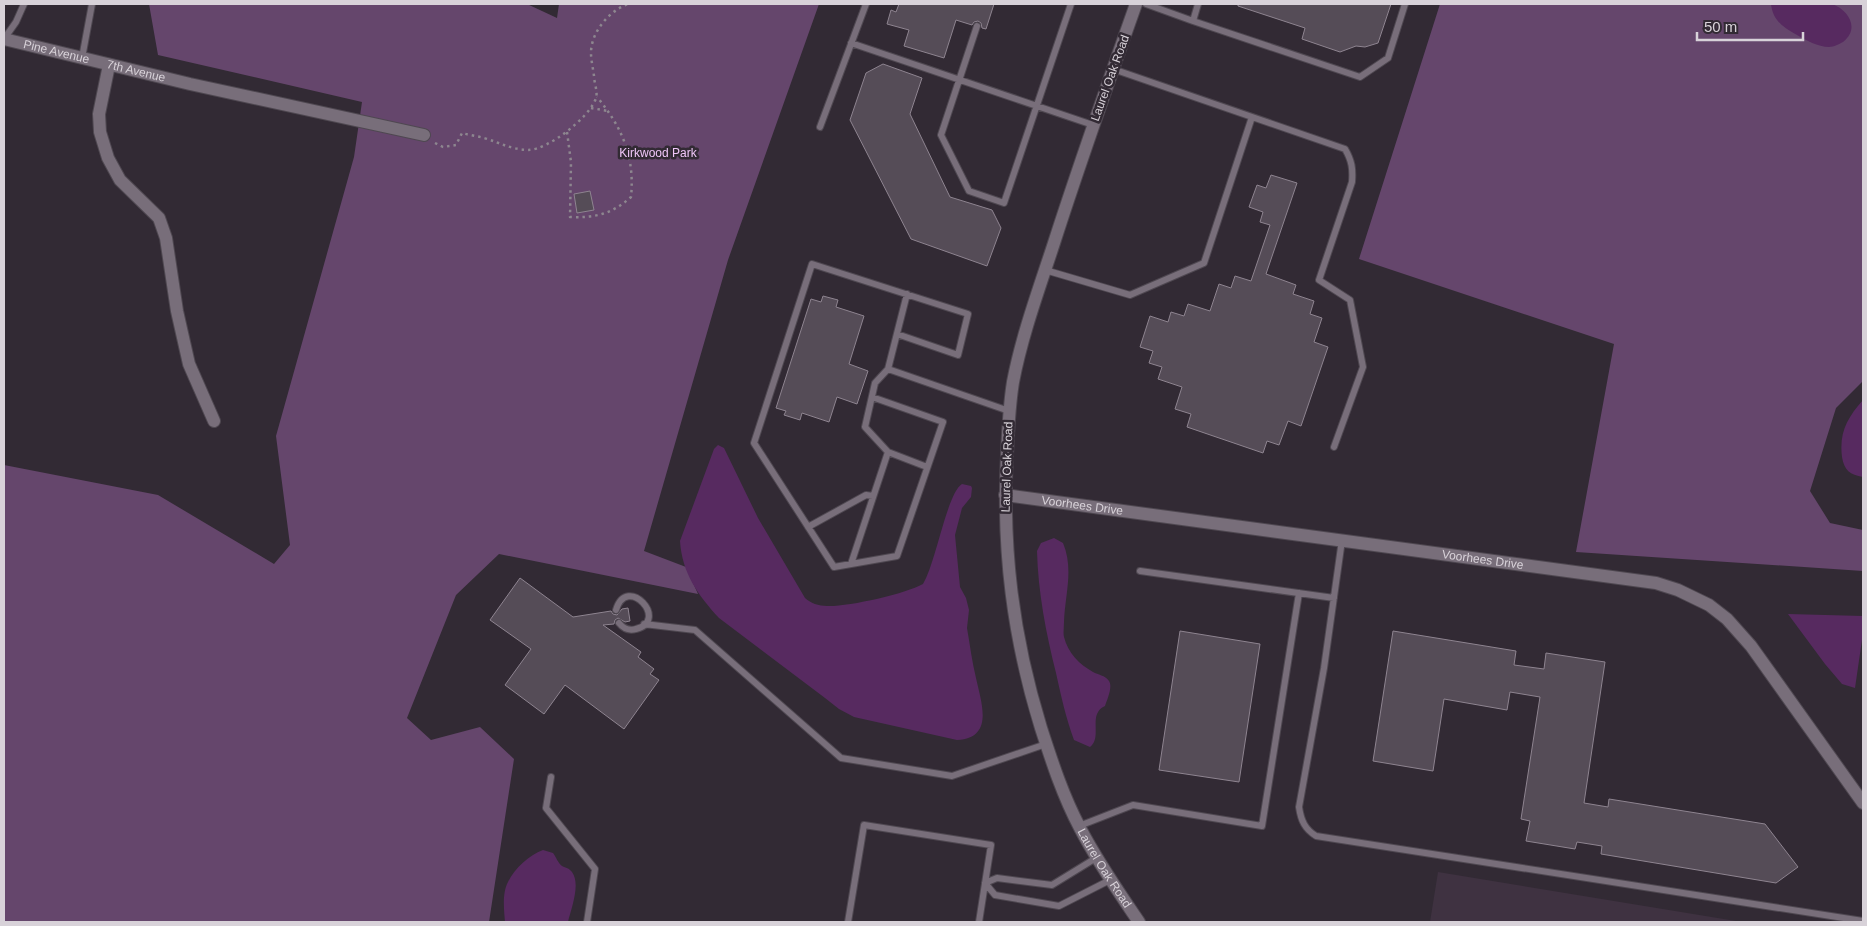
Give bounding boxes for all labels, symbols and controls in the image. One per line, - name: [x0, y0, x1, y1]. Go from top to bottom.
- scale bar: [1697, 10, 1803, 42]
- text: 50 m: [1704, 18, 1737, 35]
- street label: Laurel Oak Road: [1088, 33, 1132, 123]
- street label: Pine Avenue: [22, 37, 91, 66]
- street label: 7th Avenue: [105, 57, 167, 85]
- park label: Kirkwood Park: [619, 146, 698, 160]
- street label: Laurel Oak Road: [998, 421, 1016, 513]
- street label: Voorhees Drive: [1041, 493, 1124, 518]
- street label: Voorhees Drive: [1441, 547, 1525, 572]
- street label: Laurel Oak Road: [1075, 826, 1134, 910]

